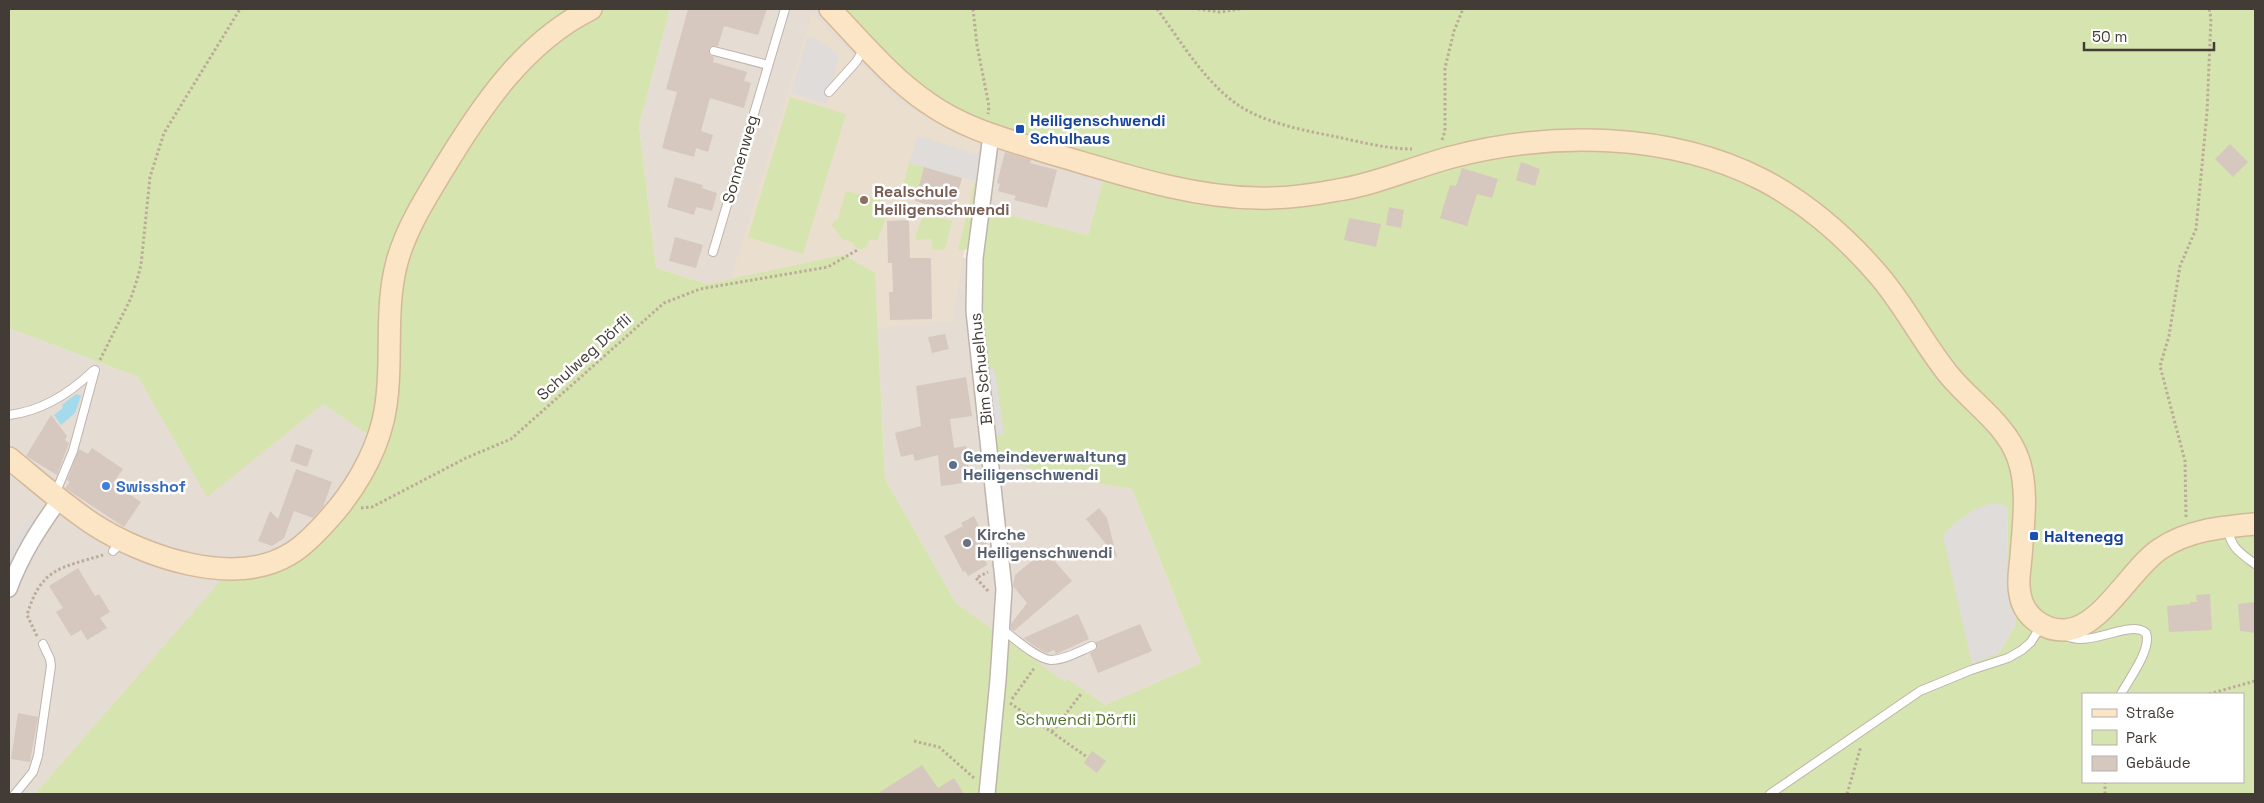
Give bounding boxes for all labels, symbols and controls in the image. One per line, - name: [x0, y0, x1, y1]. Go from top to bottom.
- scale bar: [2084, 20, 2214, 52]
- text: 50 m: [2092, 27, 2127, 46]
- place label: Heiligenschwendi Schulhaus: [1030, 110, 1165, 149]
- street label: Sonnenweg: [717, 112, 763, 206]
- marker: Heiligenschwendi Schulhaus: [1014, 123, 1026, 135]
- place label: Realschule Heiligenschwendi: [874, 181, 1009, 220]
- marker: Realschule Heiligenschwendi: [858, 194, 870, 206]
- street label: Schulweg Dörfli: [532, 309, 636, 405]
- street label: Bim Schuelhus: [965, 312, 997, 426]
- place label: Gemeindeverwaltung Heiligenschwendi: [963, 446, 1126, 485]
- marker: Gemeindeverwaltung Heiligenschwendi: [947, 459, 959, 471]
- place label: Swisshof: [116, 476, 186, 497]
- marker: Swisshof: [100, 480, 112, 492]
- place label: Kirche Heiligenschwendi: [977, 524, 1112, 563]
- place label: Haltenegg: [2044, 526, 2124, 547]
- marker: Haltenegg: [2028, 530, 2040, 542]
- marker: Kirche Heiligenschwendi: [961, 537, 973, 549]
- legend: [2082, 693, 2244, 783]
- text: Straße: [2126, 703, 2175, 722]
- park label: Schwendi Dörfli: [1016, 709, 1136, 730]
- text: Park: [2126, 728, 2157, 747]
- text: Gebäude: [2126, 753, 2191, 772]

